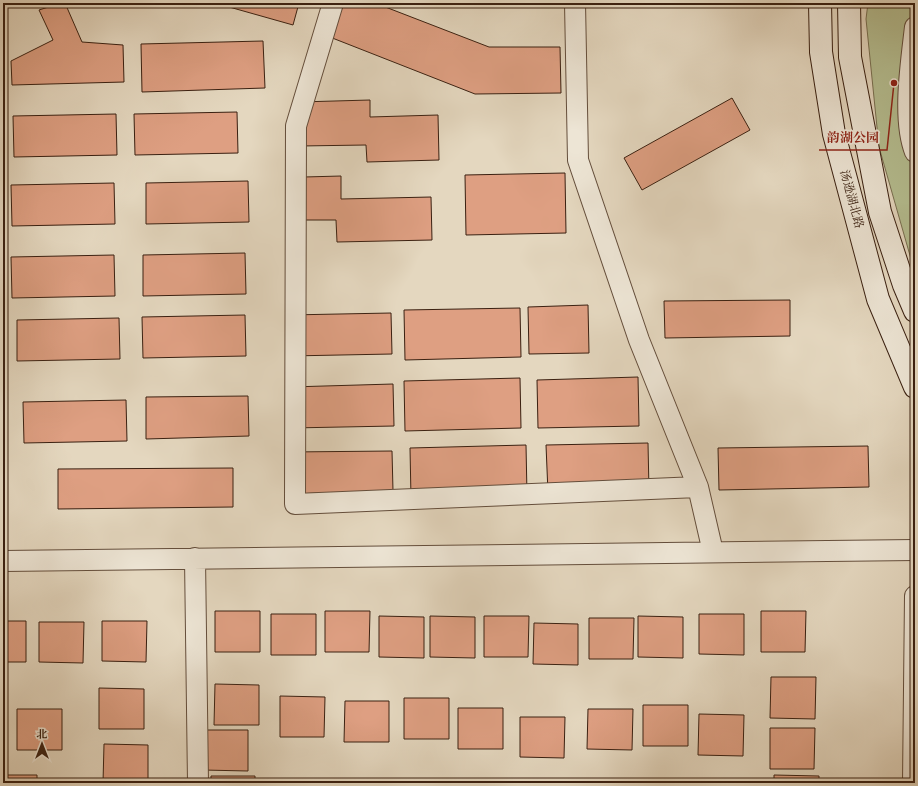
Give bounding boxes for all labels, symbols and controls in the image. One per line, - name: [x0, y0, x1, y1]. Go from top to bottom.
- callout: 韵湖公园: [819, 125, 887, 150]
- text: 韵湖公园: [827, 129, 879, 147]
- street label: 汤逊湖北路: [837, 168, 867, 230]
- north arrow: [22, 724, 62, 764]
- text: 北: [37, 727, 48, 742]

